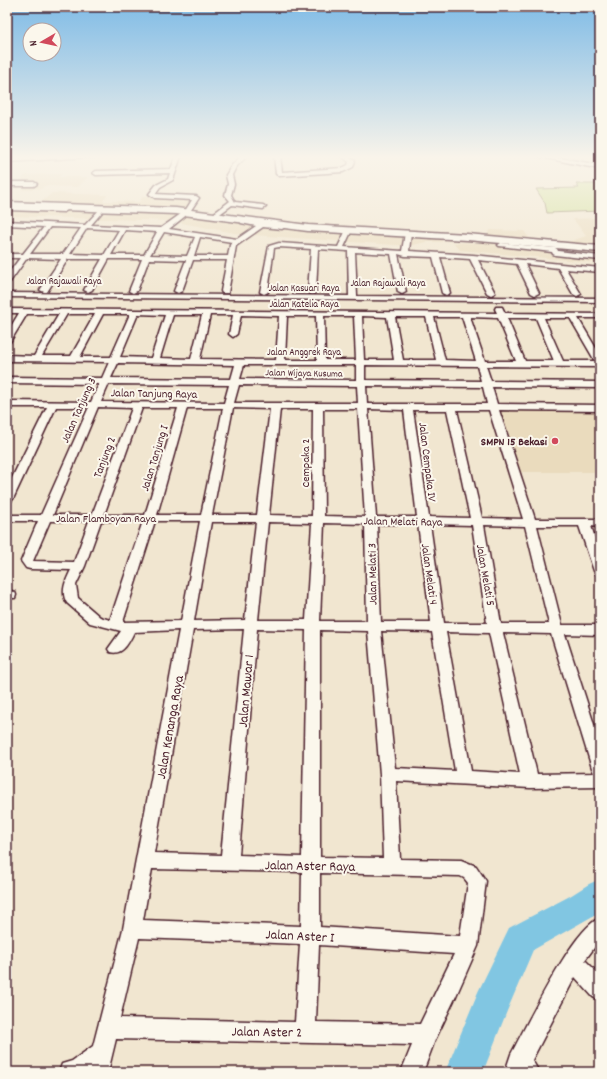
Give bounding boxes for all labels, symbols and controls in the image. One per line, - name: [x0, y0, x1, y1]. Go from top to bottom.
- north arrow: [22, 22, 62, 62]
- text: N: [26, 39, 42, 47]
- street label: Jalan Rajawali Raya: [26, 275, 102, 289]
- street label: Jalan Rajawali Raya: [350, 277, 426, 291]
- street label: Jalan Kasuari Raya: [269, 282, 340, 296]
- street label: Jalan Katelia Raya: [269, 298, 339, 312]
- street label: Jalan Anggrek Raya: [267, 346, 341, 360]
- street label: Jalan Wijaya Kusuma: [265, 366, 343, 382]
- street label: Jalan Tanjung 3: [57, 375, 101, 446]
- street label: Jalan Tanjung Raya: [111, 385, 198, 404]
- street label: Jalan Cempaka IV: [413, 421, 440, 503]
- street label: Jalan Tanjung I: [137, 423, 174, 494]
- street label: Tanjung 2: [90, 434, 121, 481]
- place label: SMPN 15 Bekasi: [481, 434, 548, 451]
- marker: SMPN 15 Bekasi: [550, 436, 560, 446]
- street label: Cempaka 2: [298, 438, 315, 488]
- street label: Jalan Flamboyan Raya: [56, 511, 156, 528]
- street label: Jalan Melati Raya: [363, 513, 443, 532]
- street label: Jalan Melati 4: [416, 542, 441, 606]
- street label: Jalan Melati 3: [364, 543, 383, 605]
- street label: Jalan Melati 5: [471, 543, 498, 608]
- street label: Jalan Mawar 1: [234, 654, 260, 728]
- street label: Jalan Kenanga Raya: [152, 674, 190, 781]
- street label: Jalan Aster Raya: [265, 856, 356, 878]
- street label: Jalan Aster I: [265, 925, 335, 949]
- street label: Jalan Aster 2: [231, 1022, 302, 1044]

